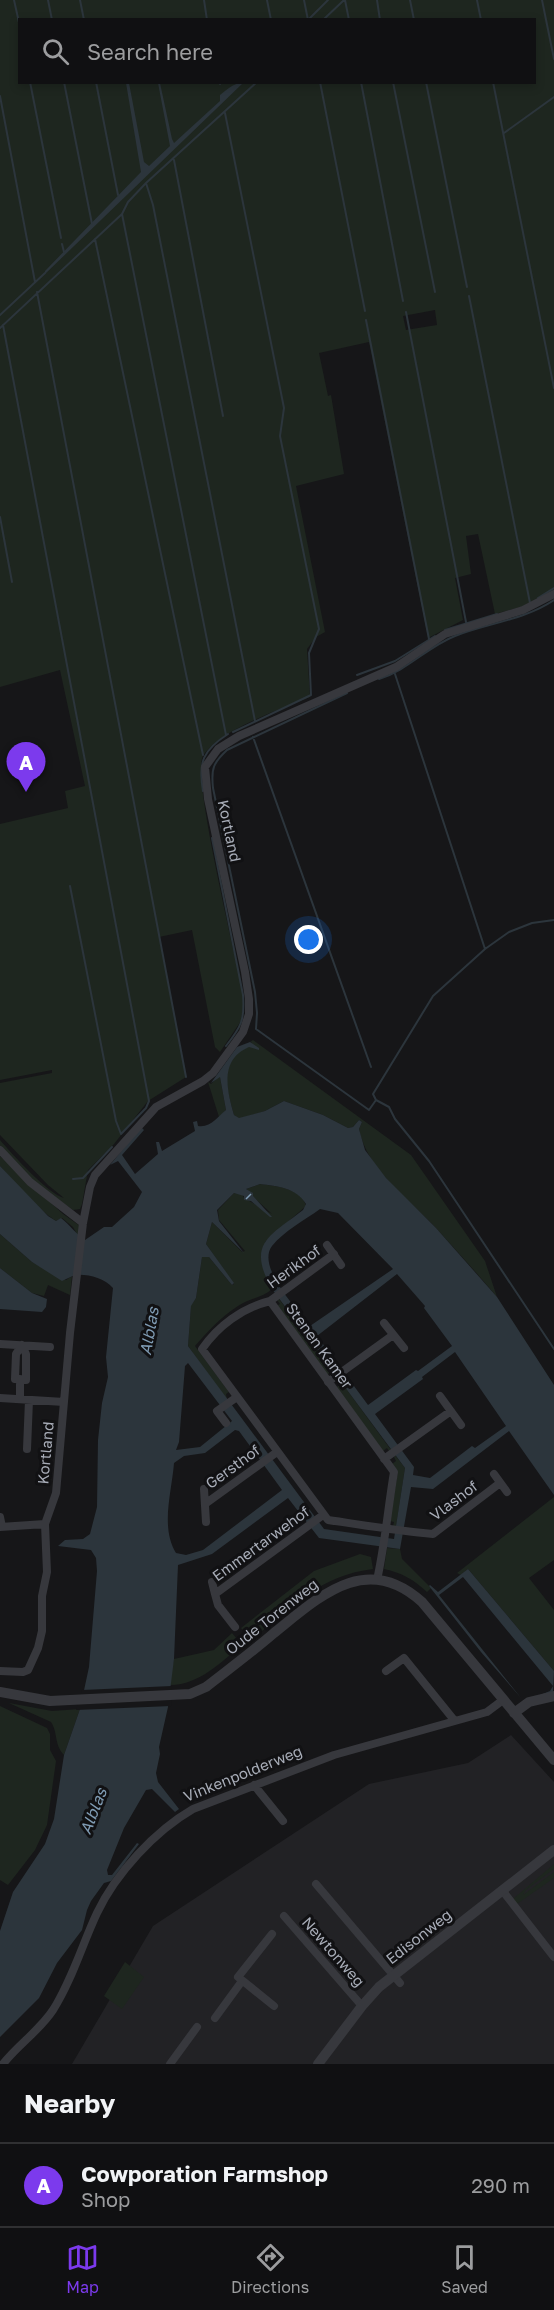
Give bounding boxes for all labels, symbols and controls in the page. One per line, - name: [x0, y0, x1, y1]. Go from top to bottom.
- search box: [18, 18, 536, 84]
- icon: search: [39, 35, 72, 68]
- text: Search here: [87, 38, 213, 65]
- pin: A: [6, 742, 46, 792]
- street label: Kortland: [215, 798, 245, 863]
- your location: [294, 925, 323, 954]
- street label: Herikhof: [263, 1240, 324, 1292]
- street label: Stenen Kamer: [283, 1299, 357, 1392]
- water label: Alblas: [135, 1304, 163, 1356]
- street label: Kortland: [33, 1421, 57, 1485]
- street label: Gersthof: [202, 1440, 263, 1492]
- street label: Vlashof: [426, 1476, 481, 1524]
- street label: Emmertarwehof: [208, 1502, 313, 1584]
- street label: Oude Torenweg: [222, 1575, 321, 1658]
- street label: Vinkenpolderweg: [181, 1741, 305, 1805]
- water label: Alblas: [75, 1784, 111, 1837]
- street label: Edisonweg: [382, 1905, 455, 1967]
- street label: Newtonweg: [299, 1913, 369, 1990]
- text: Nearby: [24, 2088, 115, 2119]
- text: Cowporation Farmshop: [81, 2160, 328, 2187]
- text: A: [36, 2173, 51, 2197]
- text: 290 m: [471, 2173, 530, 2197]
- text: Shop: [81, 2187, 130, 2211]
- tab: Map: [66, 2241, 99, 2297]
- tab: Directions: [231, 2241, 309, 2297]
- tab: Saved: [441, 2241, 488, 2297]

